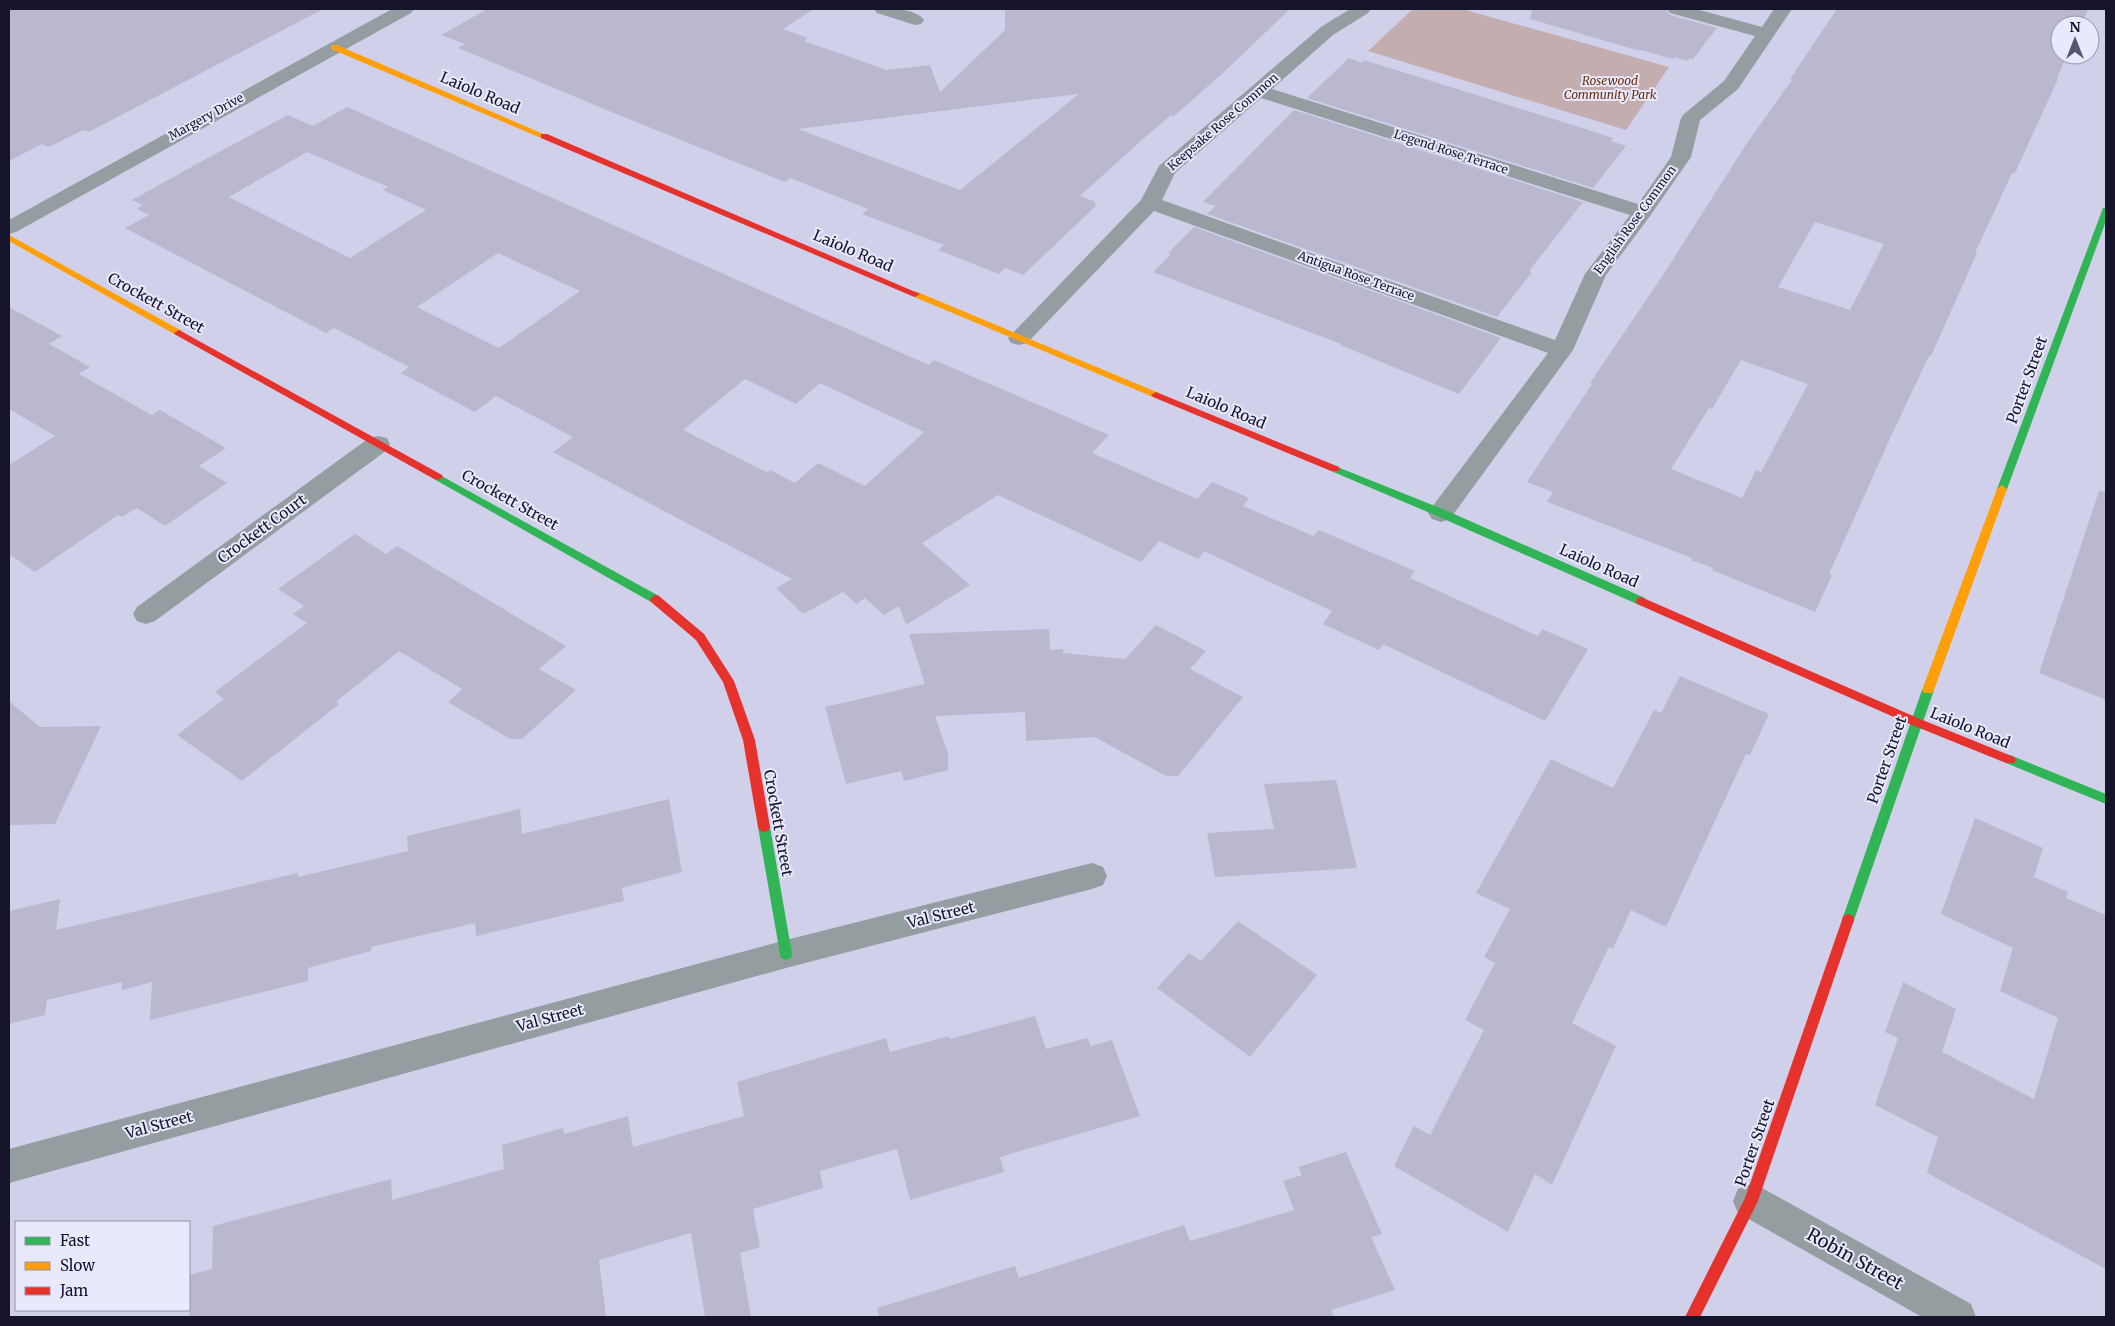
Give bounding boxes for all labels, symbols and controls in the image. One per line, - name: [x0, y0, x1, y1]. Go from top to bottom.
- north arrow: [2050, 15, 2100, 65]
- text: N: [2069, 18, 2081, 36]
- street label: Laiolo Road: [438, 67, 523, 118]
- street label: Keepsake Rose Common: [1164, 70, 1281, 174]
- park label: Rosewood Community Park: [1564, 73, 1657, 102]
- street label: Margery Drive: [166, 90, 246, 143]
- street label: Legend Rose Terrace: [1392, 126, 1510, 177]
- street label: English Rose Common: [1590, 163, 1679, 277]
- street label: Laiolo Road: [811, 225, 896, 276]
- street label: Antigua Rose Terrace: [1295, 247, 1416, 304]
- street label: Crockett Street: [104, 268, 208, 337]
- street label: Porter Street: [2002, 333, 2051, 426]
- street label: Laiolo Road: [1184, 382, 1269, 433]
- street label: Crockett Street: [458, 465, 562, 534]
- street label: Crockett Court: [214, 490, 310, 567]
- street label: Laiolo Road: [1557, 540, 1642, 591]
- street label: Laiolo Road: [1927, 703, 2013, 752]
- street label: Porter Street: [1863, 713, 1910, 806]
- street label: Crockett Street: [760, 768, 797, 878]
- street label: Val Street: [904, 897, 977, 932]
- street label: Val Street: [513, 999, 586, 1036]
- street label: Porter Street: [1731, 1096, 1778, 1189]
- street label: Val Street: [122, 1106, 195, 1143]
- legend: [15, 1221, 190, 1311]
- street label: Robin Street: [1803, 1223, 1908, 1295]
- text: Fast: [60, 1231, 90, 1250]
- text: Slow: [60, 1256, 95, 1275]
- text: Jam: [59, 1281, 88, 1300]

